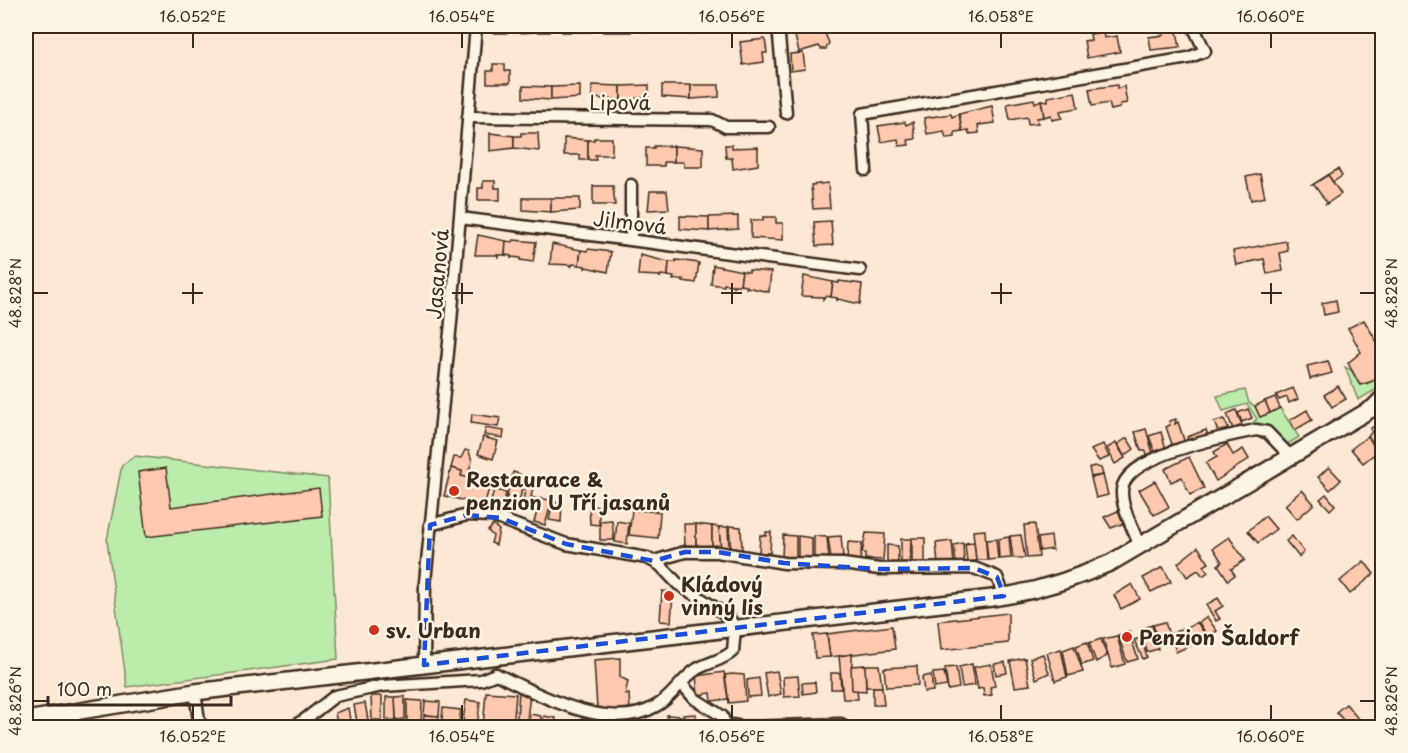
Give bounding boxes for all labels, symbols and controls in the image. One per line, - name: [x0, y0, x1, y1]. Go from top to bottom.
- text: 16.052°E: [160, 4, 226, 27]
- text: 16.054°E: [429, 4, 495, 27]
- text: 16.056°E: [699, 4, 765, 27]
- text: 16.058°E: [968, 4, 1034, 27]
- text: 16.060°E: [1237, 4, 1305, 27]
- street label: Lipová: [589, 87, 651, 117]
- street label: Jilmová: [592, 203, 669, 241]
- street label: Jasanová: [418, 227, 456, 320]
- text: 48.828°N: [3, 258, 26, 328]
- text: 48.828°N: [1379, 258, 1402, 328]
- place label: Restaurace & penzion U Tří jasanů: [466, 464, 670, 517]
- marker: Restaurace & penzion U Tří jasanů: [447, 484, 461, 498]
- place label: Kládový vinný lis: [681, 569, 763, 622]
- marker: Kládový vinný lis: [662, 589, 676, 603]
- place label: sv. Urban: [386, 615, 481, 645]
- place label: Penzion Šaldorf: [1139, 622, 1300, 652]
- marker: sv. Urban: [367, 623, 381, 637]
- marker: Penzion Šaldorf: [1120, 630, 1134, 644]
- text: 48.826°N: [3, 666, 26, 736]
- text: 48.826°N: [1379, 666, 1402, 736]
- scale bar: [48, 669, 231, 707]
- text: 100 m: [57, 675, 112, 702]
- text: 16.052°E: [160, 724, 226, 747]
- text: 16.054°E: [429, 724, 495, 747]
- text: 16.056°E: [699, 724, 765, 747]
- text: 16.058°E: [968, 724, 1034, 747]
- text: 16.060°E: [1237, 724, 1305, 747]

